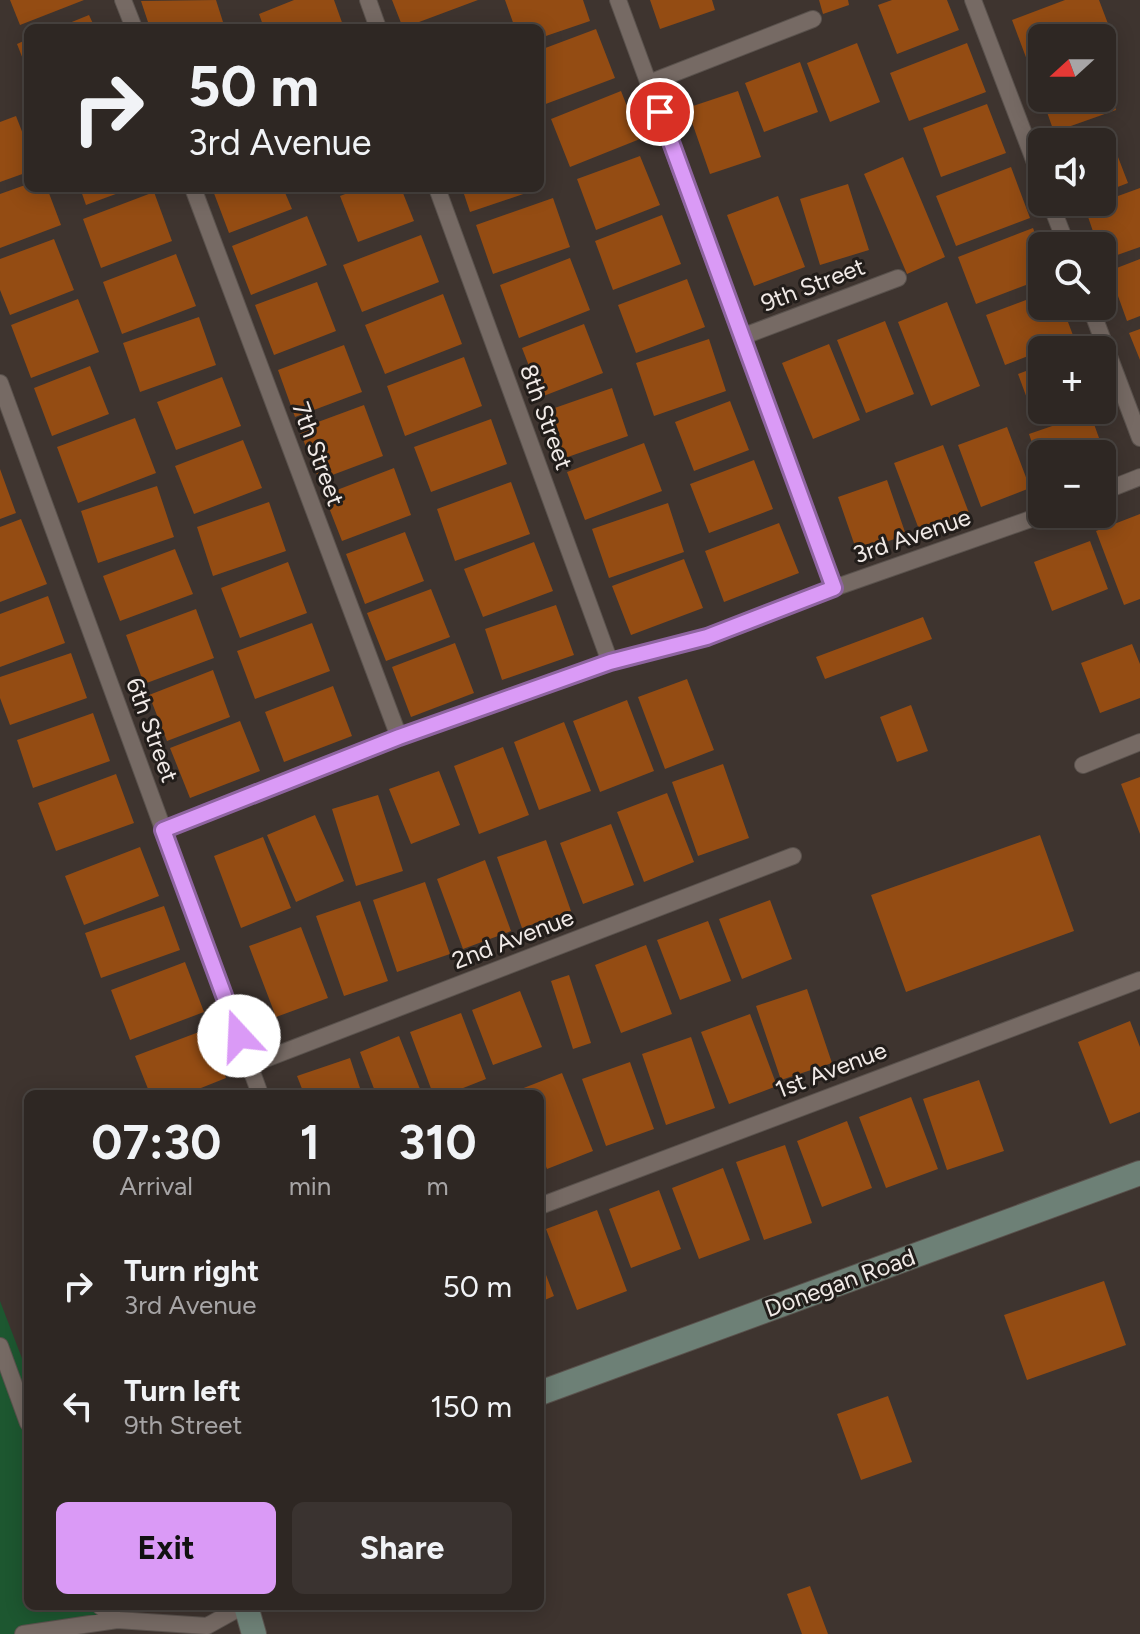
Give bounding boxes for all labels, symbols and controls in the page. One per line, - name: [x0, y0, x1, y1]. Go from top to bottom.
- north arrow: [1028, 24, 1116, 112]
- map controls: [1028, 24, 1116, 528]
- text: 50 m: [188, 53, 319, 120]
- icon: right: [56, 56, 160, 160]
- pin: [626, 78, 694, 146]
- icon: arrive: [638, 90, 682, 134]
- text: 3rd Avenue: [188, 121, 371, 164]
- button: sound: [1028, 128, 1116, 216]
- button: search: [1028, 232, 1116, 320]
- street label: 9th Street: [757, 251, 869, 318]
- button: +: [1028, 336, 1116, 424]
- street label: 8th Street: [514, 360, 579, 474]
- street label: 7th Street: [286, 398, 351, 510]
- button: −: [1028, 440, 1116, 528]
- street label: 3rd Avenue: [849, 502, 974, 569]
- street label: 6th Street: [120, 674, 185, 786]
- street label: 2nd Avenue: [448, 902, 578, 975]
- position arrow: [197, 994, 281, 1078]
- street label: 1st Avenue: [771, 1035, 891, 1104]
- text: 07:30: [91, 1113, 221, 1171]
- text: 1: [300, 1113, 320, 1171]
- text: 310: [399, 1113, 477, 1171]
- text: Arrival: [120, 1170, 193, 1202]
- text: min: [289, 1170, 331, 1202]
- text: m: [427, 1170, 449, 1202]
- street label: Donegan Road: [761, 1242, 919, 1323]
- text: Turn right: [124, 1252, 259, 1289]
- icon: right: [56, 1264, 100, 1308]
- text: 50 m: [443, 1268, 512, 1305]
- text: 3rd Avenue: [124, 1289, 257, 1321]
- text: Turn left: [124, 1372, 241, 1409]
- icon: left: [56, 1384, 100, 1428]
- text: 150 m: [430, 1388, 512, 1425]
- text: 9th Street: [124, 1409, 242, 1441]
- button: Exit: [56, 1502, 276, 1594]
- button: Share: [292, 1502, 512, 1594]

